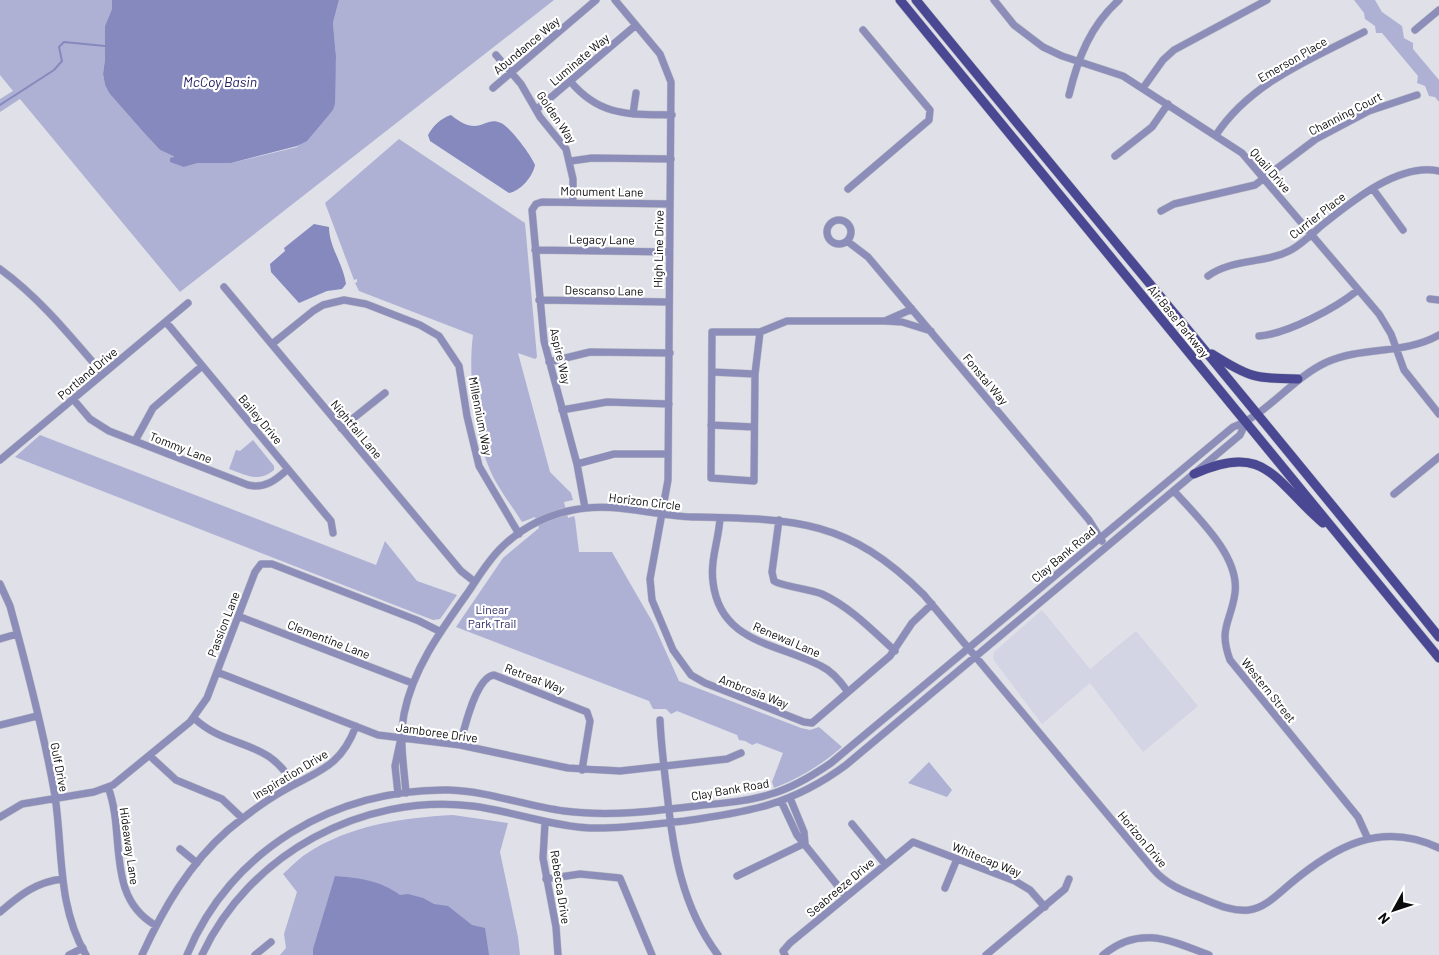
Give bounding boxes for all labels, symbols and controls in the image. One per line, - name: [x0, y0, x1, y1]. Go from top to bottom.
- street label: Abundance Way: [490, 13, 562, 77]
- street label: Luminate Way: [546, 30, 612, 88]
- street label: Emerson Place: [1255, 34, 1329, 84]
- water label: McCoy Basin: [183, 73, 257, 90]
- street label: Golden Way: [534, 88, 580, 146]
- street label: Channing Court: [1306, 89, 1384, 137]
- street label: Quail Drive: [1248, 145, 1294, 195]
- street label: Monument Lane: [560, 183, 644, 199]
- street label: Currier Place: [1286, 189, 1348, 241]
- street label: High Line Drive: [650, 210, 666, 288]
- street label: Legacy Lane: [569, 231, 635, 247]
- street label: Descanso Lane: [565, 282, 643, 298]
- street label: Air Base Parkway: [1146, 282, 1213, 360]
- street label: Aspire Way: [548, 326, 574, 386]
- street label: Portland Drive: [54, 344, 120, 402]
- street label: Fonstal Way: [961, 351, 1012, 408]
- street label: Millennium Way: [467, 375, 496, 457]
- street label: Bailey Drive: [236, 391, 286, 447]
- street label: Nightfall Lane: [328, 397, 386, 461]
- street label: Tommy Lane: [148, 429, 214, 465]
- street label: Horizon Circle: [608, 490, 682, 512]
- street label: Clay Bank Road: [1028, 523, 1098, 585]
- street label: Passion Lane: [204, 589, 242, 659]
- park label: Linear Park Trail: [468, 602, 516, 630]
- street label: Clementine Lane: [286, 617, 372, 661]
- street label: Renewal Lane: [751, 619, 823, 659]
- street label: Western Street: [1239, 655, 1299, 725]
- street label: Retreat Way: [503, 660, 567, 696]
- street label: Ambrosia Way: [717, 671, 791, 711]
- street label: Jamboree Drive: [395, 719, 479, 745]
- street label: Gulf Drive: [48, 741, 72, 793]
- street label: Inspiration Drive: [250, 746, 330, 802]
- street label: Clay Bank Road: [690, 775, 770, 803]
- street label: Hideaway Lane: [118, 806, 142, 886]
- street label: Horizon Drive: [1115, 808, 1171, 870]
- street label: Whitecap Way: [950, 839, 1024, 879]
- street label: Rebecca Drive: [548, 849, 574, 925]
- street label: Seabreeze Drive: [803, 855, 877, 919]
- north arrow: [1369, 885, 1419, 935]
- text: N: [1374, 910, 1393, 928]

